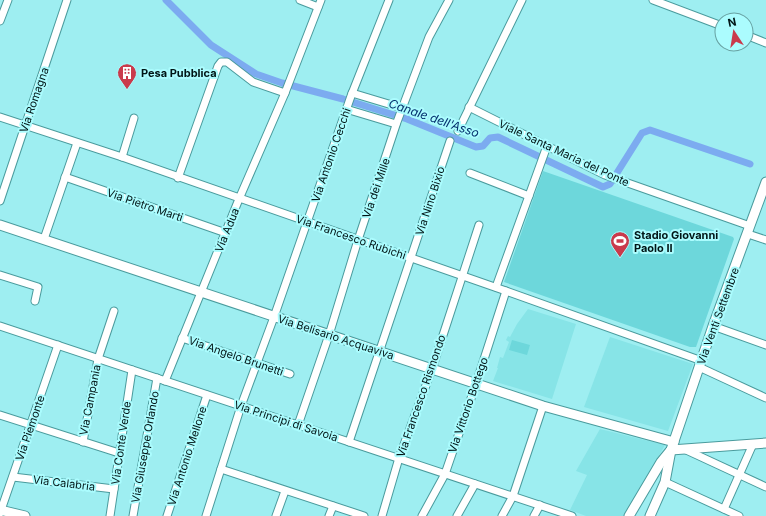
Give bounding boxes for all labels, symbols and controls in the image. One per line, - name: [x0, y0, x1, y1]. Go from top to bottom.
- north arrow: [714, 12, 754, 52]
- text: N: [726, 14, 737, 30]
- building icon: Pesa Pubblica: [116, 62, 138, 90]
- street label: Via Romagna: [16, 65, 52, 135]
- place label: Pesa Pubblica: [141, 66, 217, 80]
- water label: Canale dell'Asso: [387, 96, 481, 140]
- street label: Via Antonio Cecchi: [308, 106, 354, 204]
- street label: Viale Santa Maria del Ponte: [496, 117, 632, 189]
- street label: Via dei Mille: [359, 156, 393, 220]
- street label: Via Nino Bixio: [412, 164, 448, 237]
- street label: Via Pietro Marti: [105, 185, 185, 225]
- street label: Via Adua: [212, 206, 242, 254]
- street label: Via Francesco Rubichi: [294, 212, 408, 262]
- place label: Stadio Giovanni Paolo II: [634, 228, 718, 255]
- sports icon: Stadio Giovanni Paolo II: [609, 230, 631, 258]
- street label: Via Venti Settembre: [694, 266, 742, 366]
- street label: Via Belisario Acquaviva: [276, 312, 396, 362]
- street label: Via Angelo Brunetti: [187, 333, 285, 379]
- street label: Via Francesco Rismondo: [393, 333, 449, 459]
- street label: Via Vittorio Bottego: [445, 355, 491, 455]
- street label: Via Campania: [76, 363, 104, 437]
- street label: Via Giuseppe Orlando: [128, 390, 162, 504]
- street label: Via Piemonte: [12, 393, 48, 463]
- street label: Via Principi di Savoia: [232, 398, 340, 444]
- street label: Via Conte Verde: [108, 400, 134, 486]
- street label: Via Antonio Mellone: [164, 405, 210, 507]
- street label: Via Calabria: [32, 472, 96, 494]

